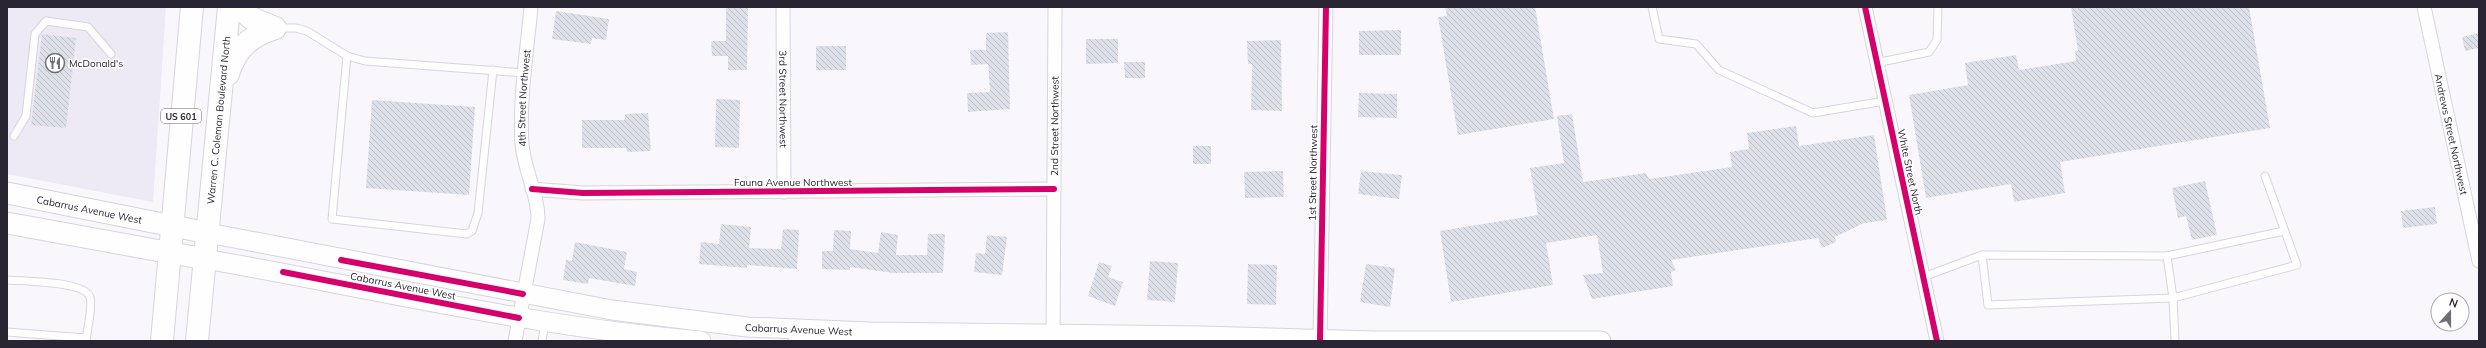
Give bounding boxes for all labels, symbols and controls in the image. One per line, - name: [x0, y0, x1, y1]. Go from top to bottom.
- street label: Warren C. Coleman Boulevard North: [204, 35, 233, 205]
- street label: 4th Street Northwest: [515, 48, 533, 147]
- street label: 3rd Street Northwest: [777, 50, 790, 148]
- restaurant icon: McDonald's: [44, 52, 66, 74]
- place label: McDonald's: [69, 57, 123, 70]
- street label: Andrews Street Northwest: [2432, 72, 2471, 196]
- street label: 2nd Street Northwest: [1047, 76, 1061, 176]
- road number: US 601: [161, 109, 201, 123]
- street label: 1st Street Northwest: [1306, 124, 1320, 221]
- street label: White Street North: [1895, 128, 1925, 216]
- street label: Fauna Avenue Northwest: [734, 176, 852, 189]
- street label: Cabarrus Avenue West: [35, 193, 144, 226]
- street label: Cabarrus Avenue West: [349, 269, 457, 303]
- north arrow: [2430, 292, 2470, 332]
- text: N: [2447, 295, 2460, 311]
- street label: Cabarrus Avenue West: [745, 320, 853, 338]

